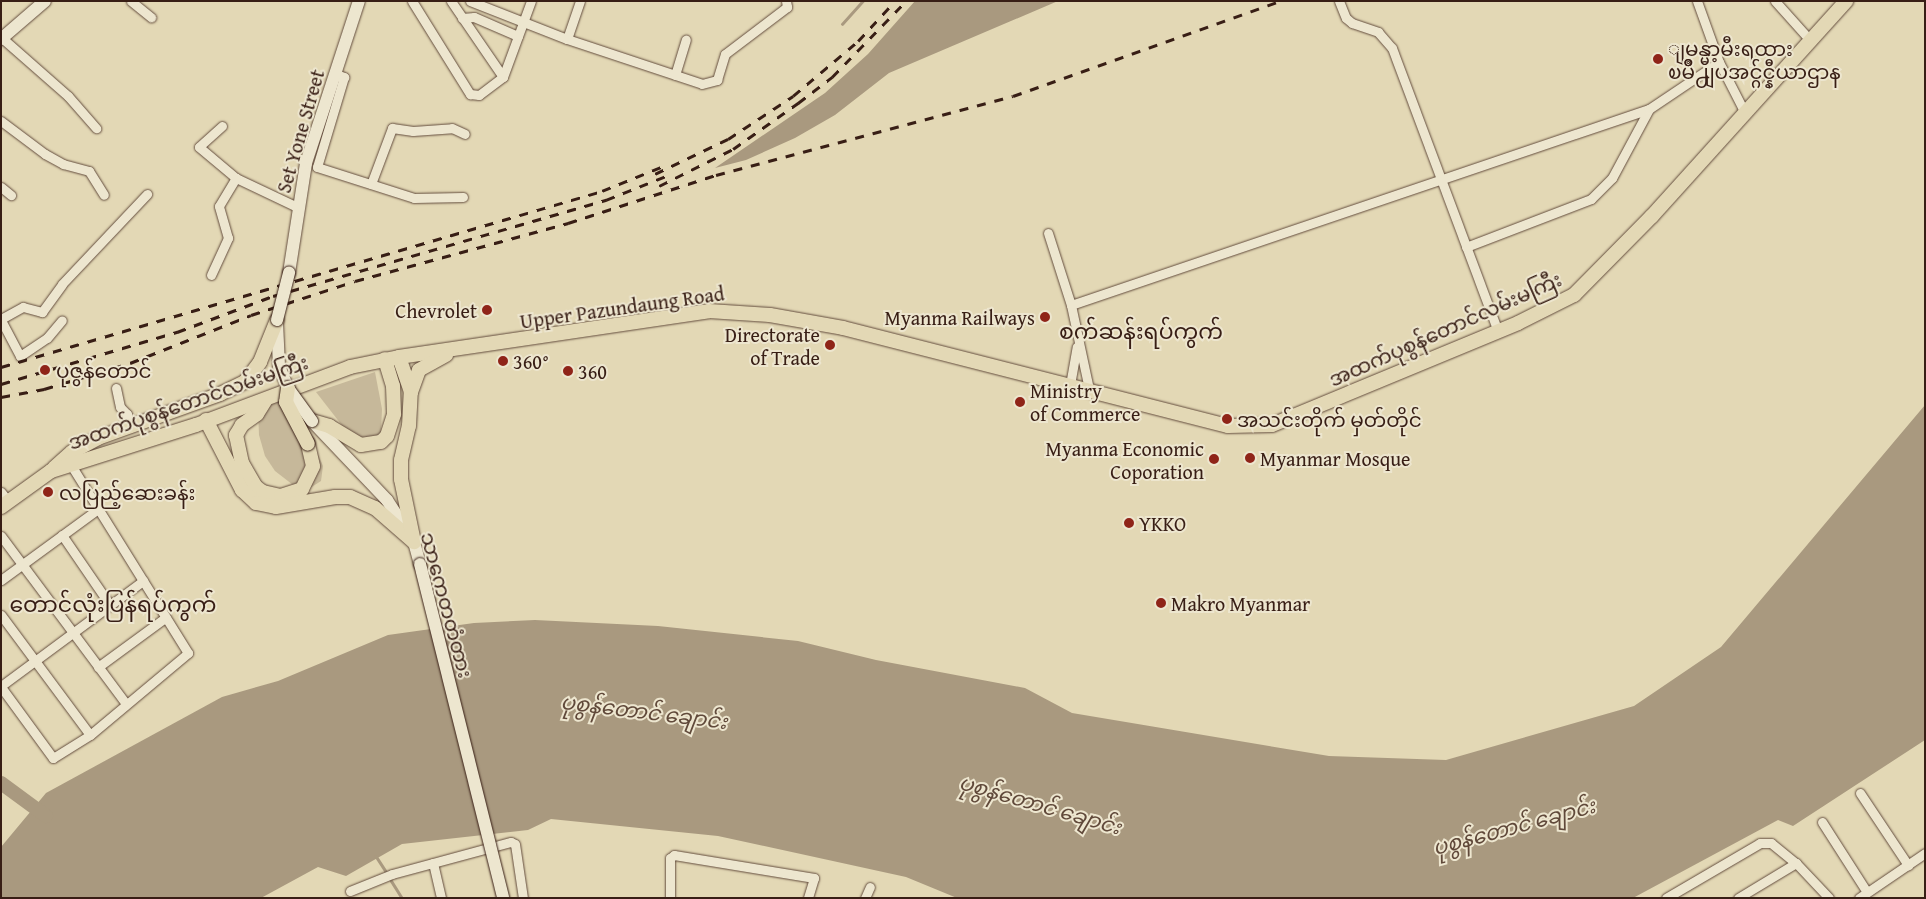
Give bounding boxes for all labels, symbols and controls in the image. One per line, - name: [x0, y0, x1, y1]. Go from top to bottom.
- place label: ျမန္မာ့မီးရထား ၿမိဳ႕ျပအင္ဂ်င္နီယာဌာန: [1668, 36, 1841, 83]
- marker: ျမန္မာ့မီးရထား ၿမိဳ႕ျပအင္ဂ်င္နီယာဌာန: [1652, 53, 1664, 65]
- street label: Set Yone Street: [271, 67, 329, 195]
- street label: အထက်ပုစွန်တောင်လမ်းမကြီး: [1325, 267, 1565, 391]
- street label: Upper Pazundaung Road: [518, 281, 726, 333]
- place label: Chevrolet: [395, 298, 477, 322]
- marker: Chevrolet: [481, 304, 493, 316]
- place label: Myanma Railways: [885, 305, 1035, 329]
- marker: Myanma Railways: [1039, 311, 1051, 323]
- district label: စက်ဆန်းရပ်ကွက်: [1059, 319, 1223, 345]
- place label: Directorate of Trade: [725, 322, 820, 369]
- marker: Directorate of Trade: [824, 339, 836, 351]
- place label: 360°: [513, 349, 549, 373]
- street label: အထက်ပုစွန်တောင်လမ်းမကြီး: [65, 350, 311, 454]
- marker: 360°: [497, 355, 509, 367]
- place label: ပုဇွန်တောင်: [56, 358, 152, 382]
- place label: 360: [578, 359, 607, 383]
- marker: ပုဇွန်တောင်: [38, 363, 52, 377]
- marker: 360: [562, 365, 574, 377]
- place label: Ministry of Commerce: [1030, 379, 1140, 426]
- marker: Ministry of Commerce: [1014, 396, 1026, 408]
- place label: အသင်းတိုက် မှတ်တိုင်: [1237, 407, 1422, 431]
- marker: အသင်းတိုက် မှတ်တိုင်: [1221, 413, 1233, 425]
- place label: Myanma Economic Coporation: [1046, 436, 1204, 483]
- place label: Myanmar Mosque: [1260, 446, 1410, 470]
- marker: Myanmar Mosque: [1244, 452, 1256, 464]
- marker: Myanma Economic Coporation: [1208, 453, 1220, 465]
- place label: လပြည့်ဆေးခန်း: [59, 480, 195, 504]
- marker: လပြည့်ဆေးခန်း: [41, 485, 55, 499]
- place label: YKKO: [1139, 511, 1186, 535]
- marker: YKKO: [1123, 517, 1135, 529]
- street label: သာကေတတံတား: [416, 529, 478, 681]
- place label: Makro Myanmar: [1171, 591, 1310, 615]
- district label: တောင်လုံးပြန်ရပ်ကွက်: [10, 592, 216, 618]
- marker: Makro Myanmar: [1155, 597, 1167, 609]
- water label: ပုစွန်တောင် ချောင်း: [559, 689, 729, 735]
- water label: ပုစွန်တောင် ချောင်း: [956, 770, 1124, 840]
- water label: ပုစွန်တောင် ချောင်း: [1430, 793, 1598, 861]

